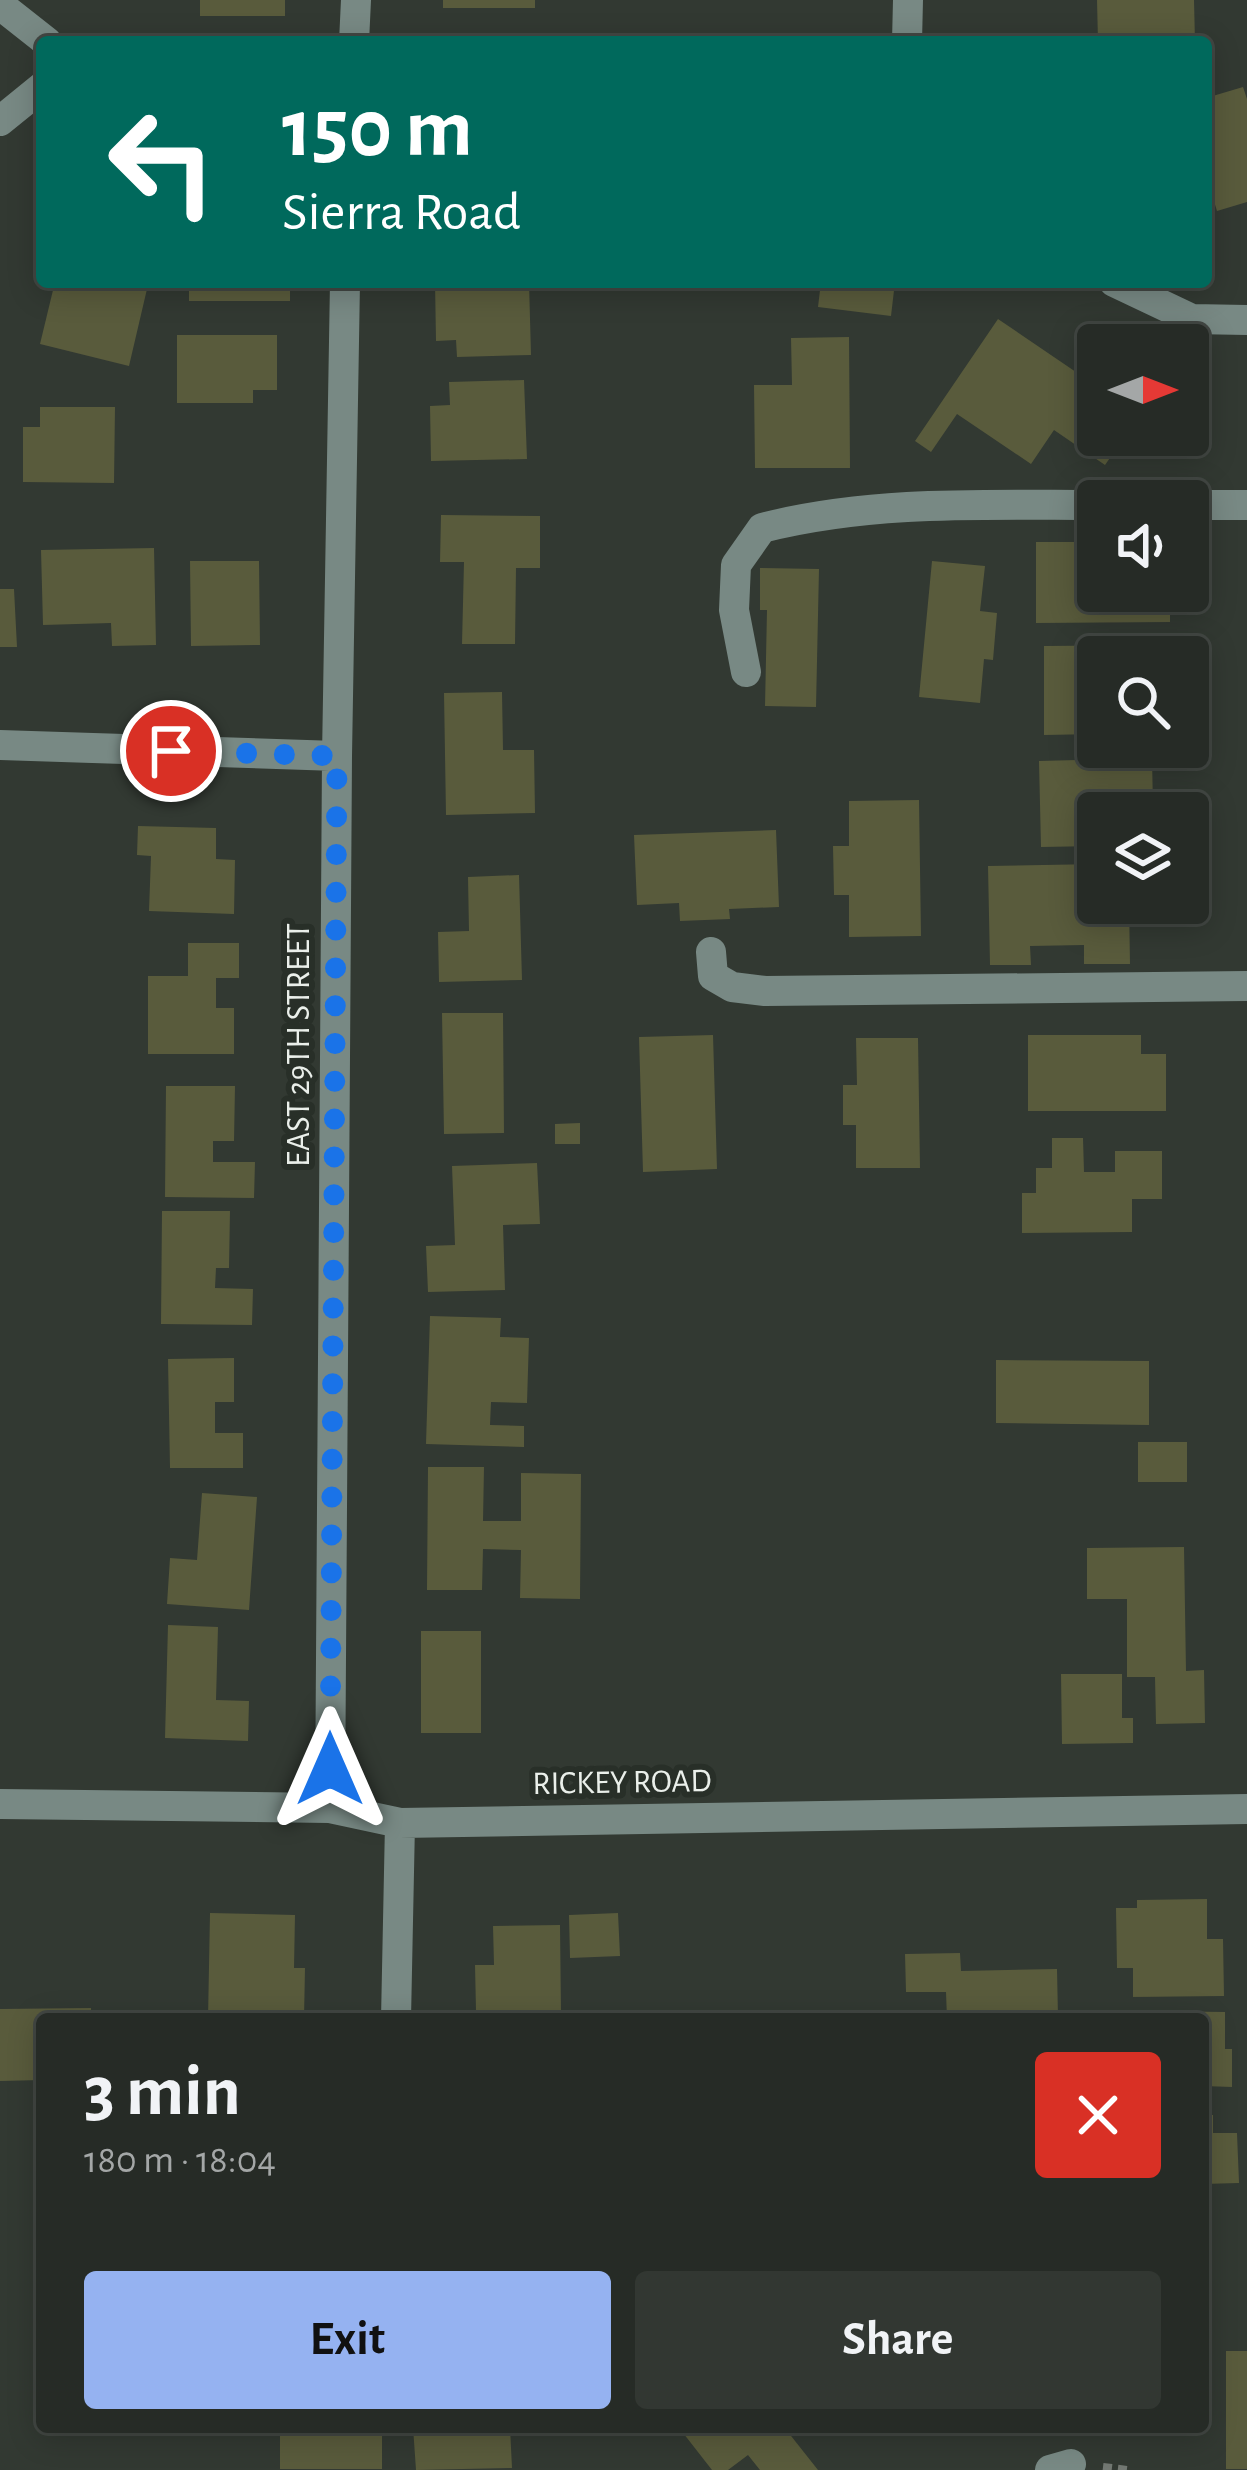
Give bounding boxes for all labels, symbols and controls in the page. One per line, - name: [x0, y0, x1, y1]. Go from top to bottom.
- icon: left: [84, 84, 240, 240]
- text: 150 m: [282, 88, 473, 172]
- text: Sierra Road: [282, 186, 521, 240]
- north arrow: [1077, 324, 1209, 456]
- map controls: [1077, 324, 1209, 924]
- button: sound: [1077, 480, 1209, 612]
- button: search: [1077, 636, 1209, 768]
- pin: [120, 700, 222, 802]
- icon: arrive: [138, 718, 204, 784]
- button: layers: [1077, 792, 1209, 924]
- street label: EAST 29TH STREET: [283, 923, 316, 1167]
- position arrow: [267, 1706, 393, 1832]
- street label: RICKEY ROAD: [532, 1765, 712, 1801]
- button: close: [1035, 2052, 1161, 2178]
- text: 3 min: [84, 2056, 241, 2128]
- text: 180 m · 18:04: [84, 2141, 276, 2180]
- button: Exit: [84, 2271, 611, 2409]
- button: Share: [635, 2271, 1161, 2409]

